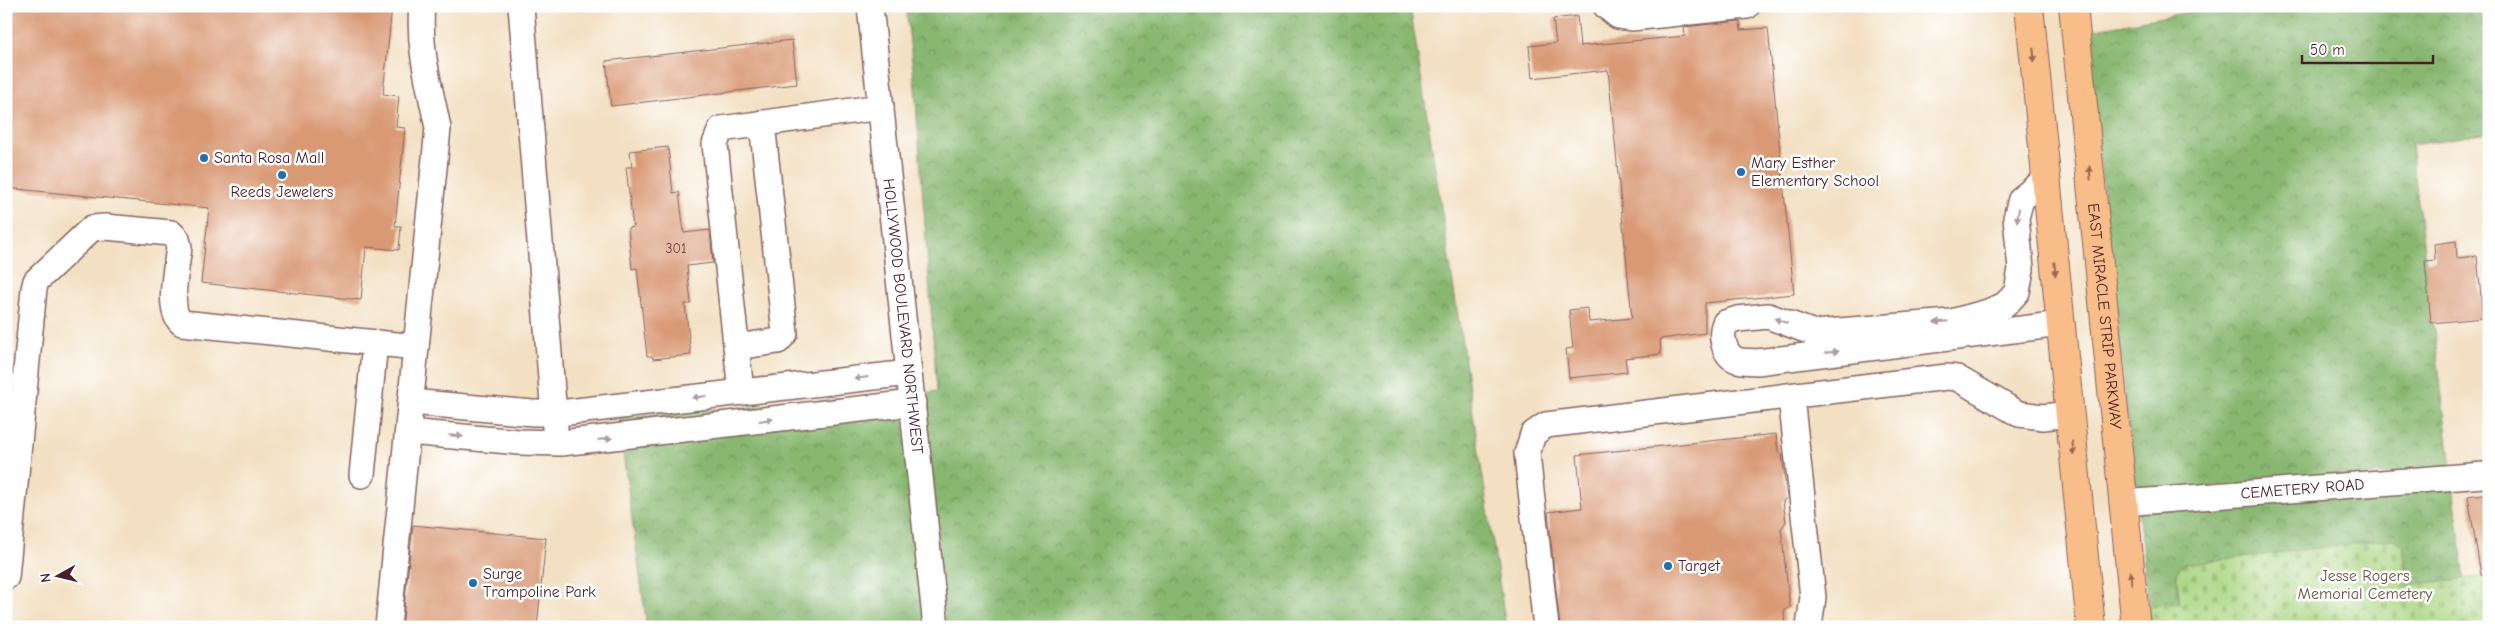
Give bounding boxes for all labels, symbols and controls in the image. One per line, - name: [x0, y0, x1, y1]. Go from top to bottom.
- scale bar: [2302, 32, 2434, 64]
- text: 50 m: [2310, 41, 2345, 59]
- one-way arrow: [2030, 47, 2038, 63]
- place label: Santa Rosa Mall: [214, 149, 324, 167]
- marker: Santa Rosa Mall: [198, 152, 210, 164]
- place label: Mary Esther Elementary School: [1751, 154, 1879, 190]
- one-way arrow: [2086, 165, 2094, 181]
- marker: Mary Esther Elementary School: [1735, 166, 1747, 178]
- marker: Reeds Jewelers: [276, 169, 288, 181]
- street label: HOLLYWOOD BOULEVARD NORTHWEST: [879, 177, 927, 456]
- place label: Reeds Jewelers: [230, 183, 334, 201]
- street label: EAST MIRACLE STRIP PARKWAY: [2084, 202, 2125, 431]
- one-way arrow: [2014, 207, 2022, 223]
- house number: 301: [665, 240, 687, 257]
- one-way arrow: [2051, 261, 2059, 277]
- one-way arrow: [1773, 317, 1788, 325]
- one-way arrow: [1932, 319, 1948, 327]
- one-way arrow: [1825, 348, 1841, 356]
- one-way arrow: [852, 374, 868, 382]
- one-way arrow: [691, 393, 707, 401]
- one-way arrow: [759, 416, 775, 424]
- one-way arrow: [449, 433, 465, 441]
- one-way arrow: [597, 435, 613, 443]
- one-way arrow: [2069, 440, 2077, 456]
- street label: CEMETERY ROAD: [2240, 475, 2365, 503]
- north arrow: [32, 550, 82, 600]
- place label: Target: [1678, 557, 1720, 575]
- marker: Target: [1662, 560, 1674, 572]
- place label: Surge Trampoline Park: [483, 565, 596, 601]
- park label: Jesse Rogers Memorial Cemetery: [2298, 567, 2433, 603]
- one-way arrow: [2127, 570, 2135, 586]
- text: N: [37, 572, 55, 583]
- marker: Surge Trampoline Park: [467, 577, 479, 589]

